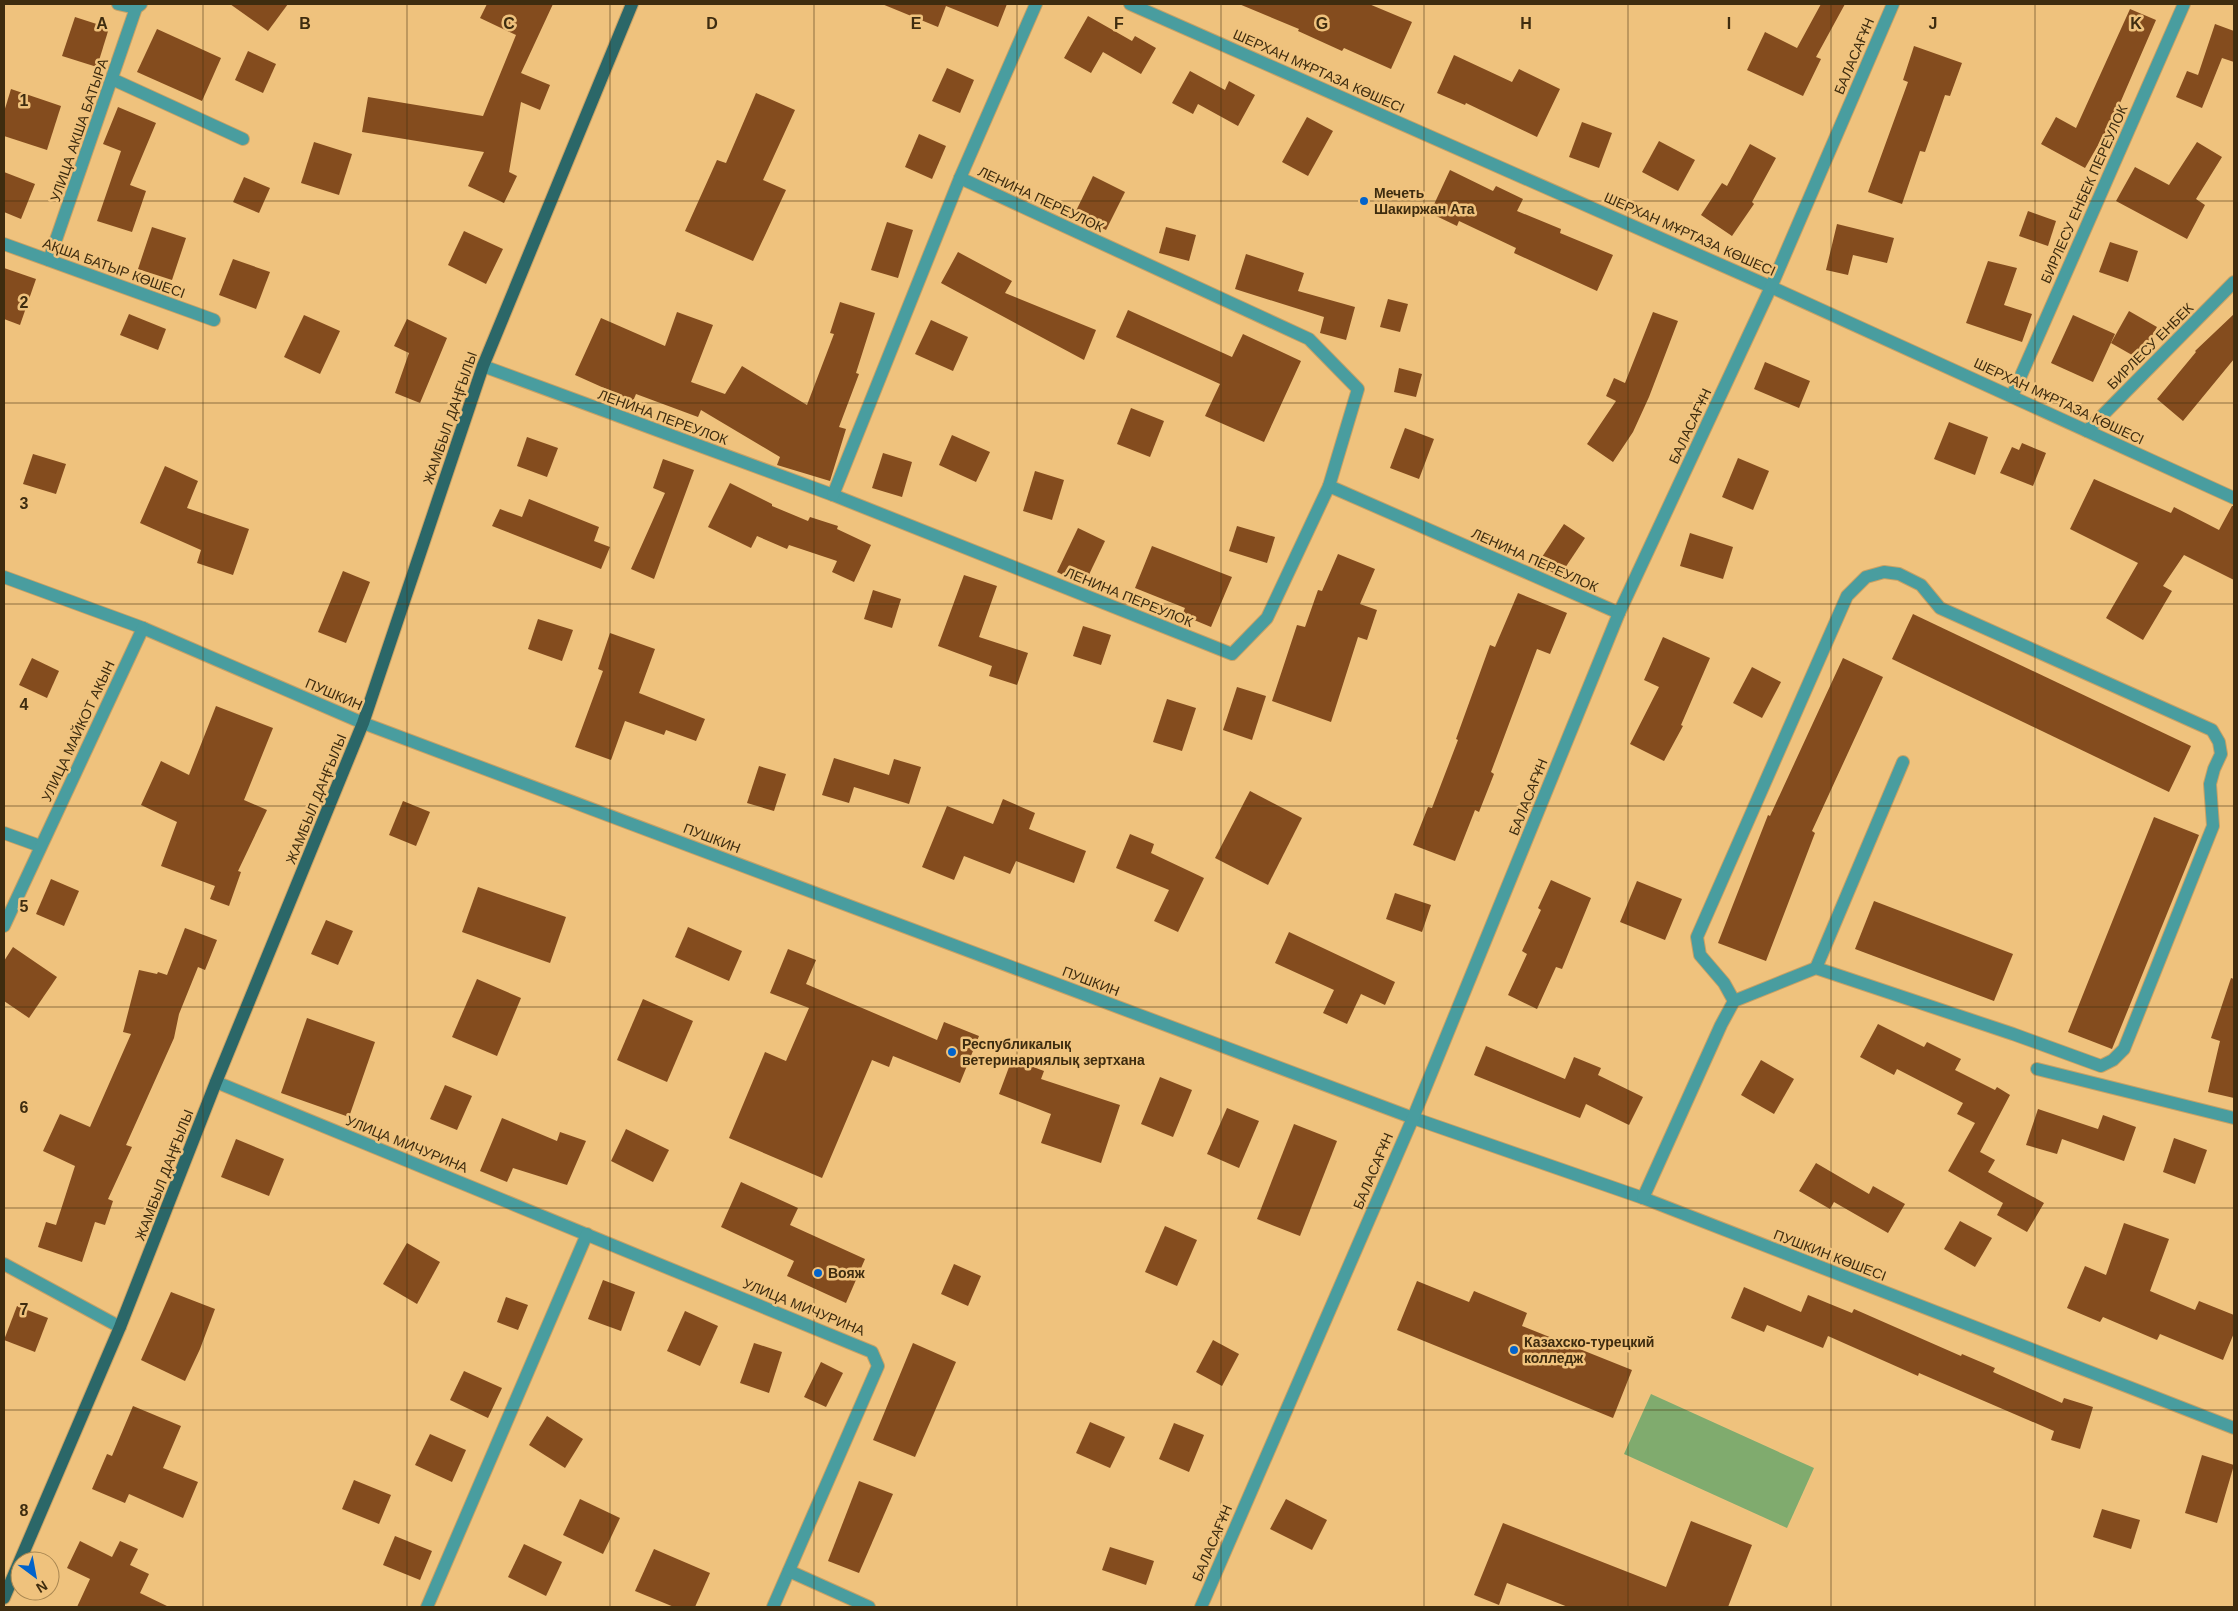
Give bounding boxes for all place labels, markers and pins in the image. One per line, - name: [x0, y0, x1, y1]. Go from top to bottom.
- place label: Мечеть Шакиржан Ата: [1374, 185, 1475, 217]
- marker: Мечеть Шакиржан Ата: [1358, 195, 1370, 207]
- place label: Республикалық ветеринариялық зертхана: [962, 1036, 1145, 1068]
- marker: Республикалық ветеринариялық зертхана: [946, 1046, 958, 1058]
- place label: Вояж: [828, 1265, 866, 1281]
- marker: Вояж: [812, 1267, 824, 1279]
- place label: Казахско-турецкий колледж: [1524, 1334, 1654, 1366]
- marker: Казахско-турецкий колледж: [1508, 1344, 1520, 1356]

